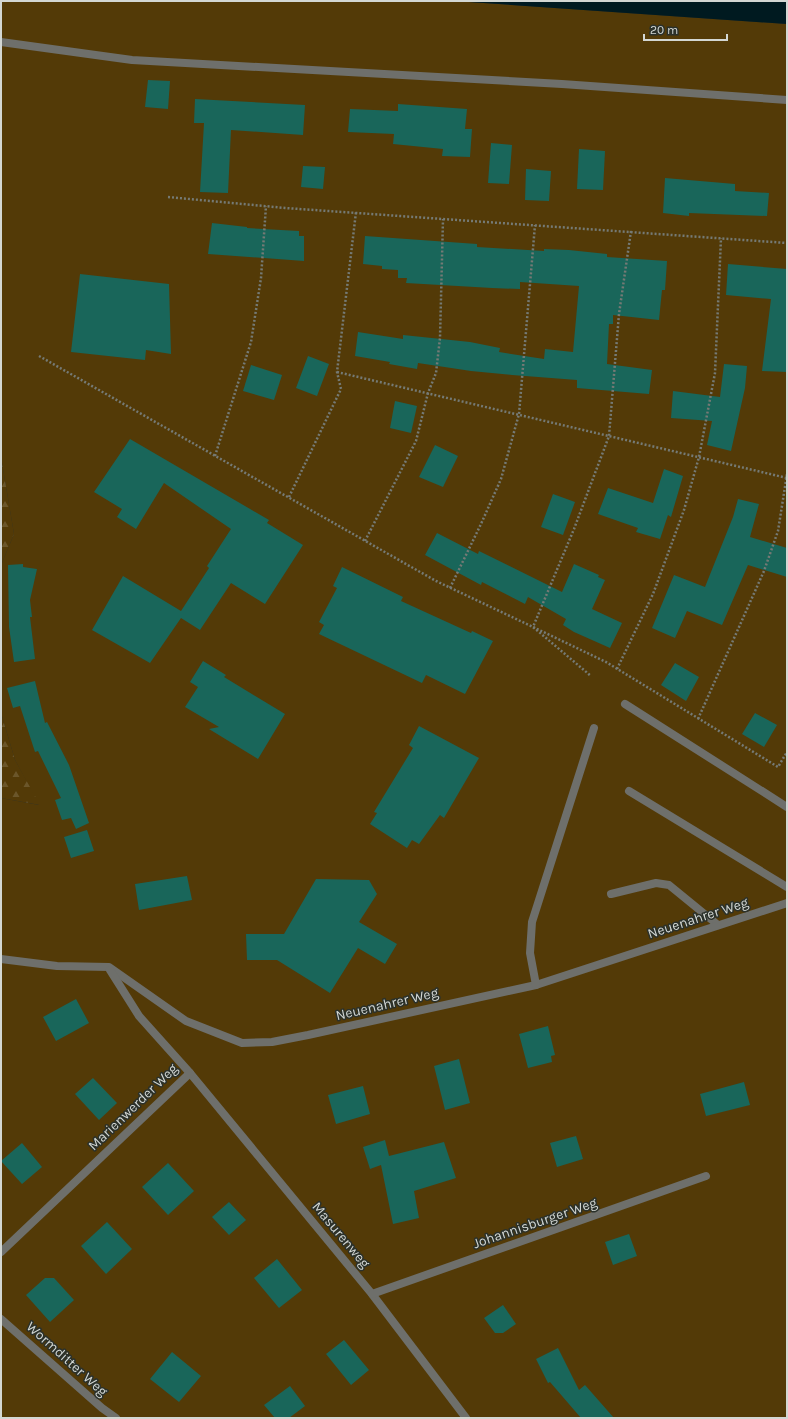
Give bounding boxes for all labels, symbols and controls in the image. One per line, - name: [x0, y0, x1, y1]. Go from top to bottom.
- scale bar: [644, 16, 727, 42]
- text: 20 m: [650, 23, 678, 37]
- street label: Neuenahrer Weg: [646, 894, 751, 942]
- street label: Neuenahrer Weg: [334, 984, 440, 1024]
- street label: Marienwerder Weg: [85, 1060, 181, 1154]
- street label: Johannisburger Weg: [471, 1194, 599, 1252]
- street label: Masurenweg: [308, 1198, 374, 1272]
- street label: Wormditter Weg: [23, 1318, 111, 1400]

